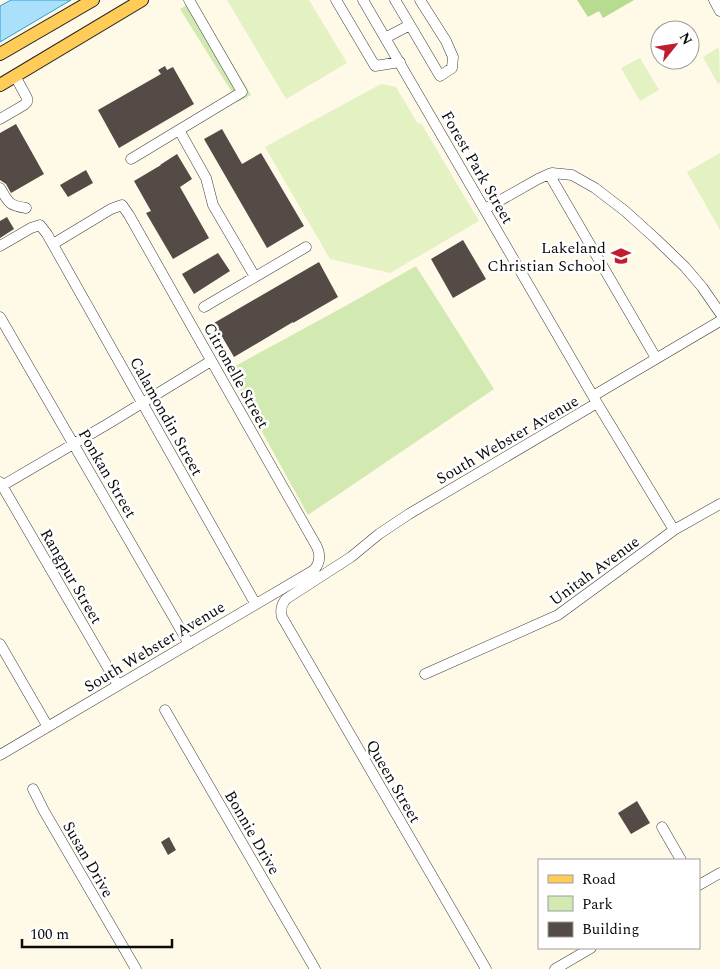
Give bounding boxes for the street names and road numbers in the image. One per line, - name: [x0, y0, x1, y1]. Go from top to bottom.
- street label: Forest Park Street: [435, 106, 520, 229]
- street label: Citronelle Street: [197, 318, 275, 433]
- street label: Calamondin Street: [123, 353, 209, 481]
- street label: South Webster Avenue: [432, 389, 583, 490]
- street label: Ponkan Street: [72, 424, 143, 523]
- street label: Rangpur Street: [34, 524, 108, 629]
- street label: Unitah Avenue: [544, 530, 645, 612]
- street label: South Webster Avenue: [79, 595, 230, 699]
- street label: Queen Street: [360, 735, 427, 828]
- street label: Bonnie Drive: [218, 786, 286, 879]
- street label: Susan Drive: [57, 817, 120, 902]

